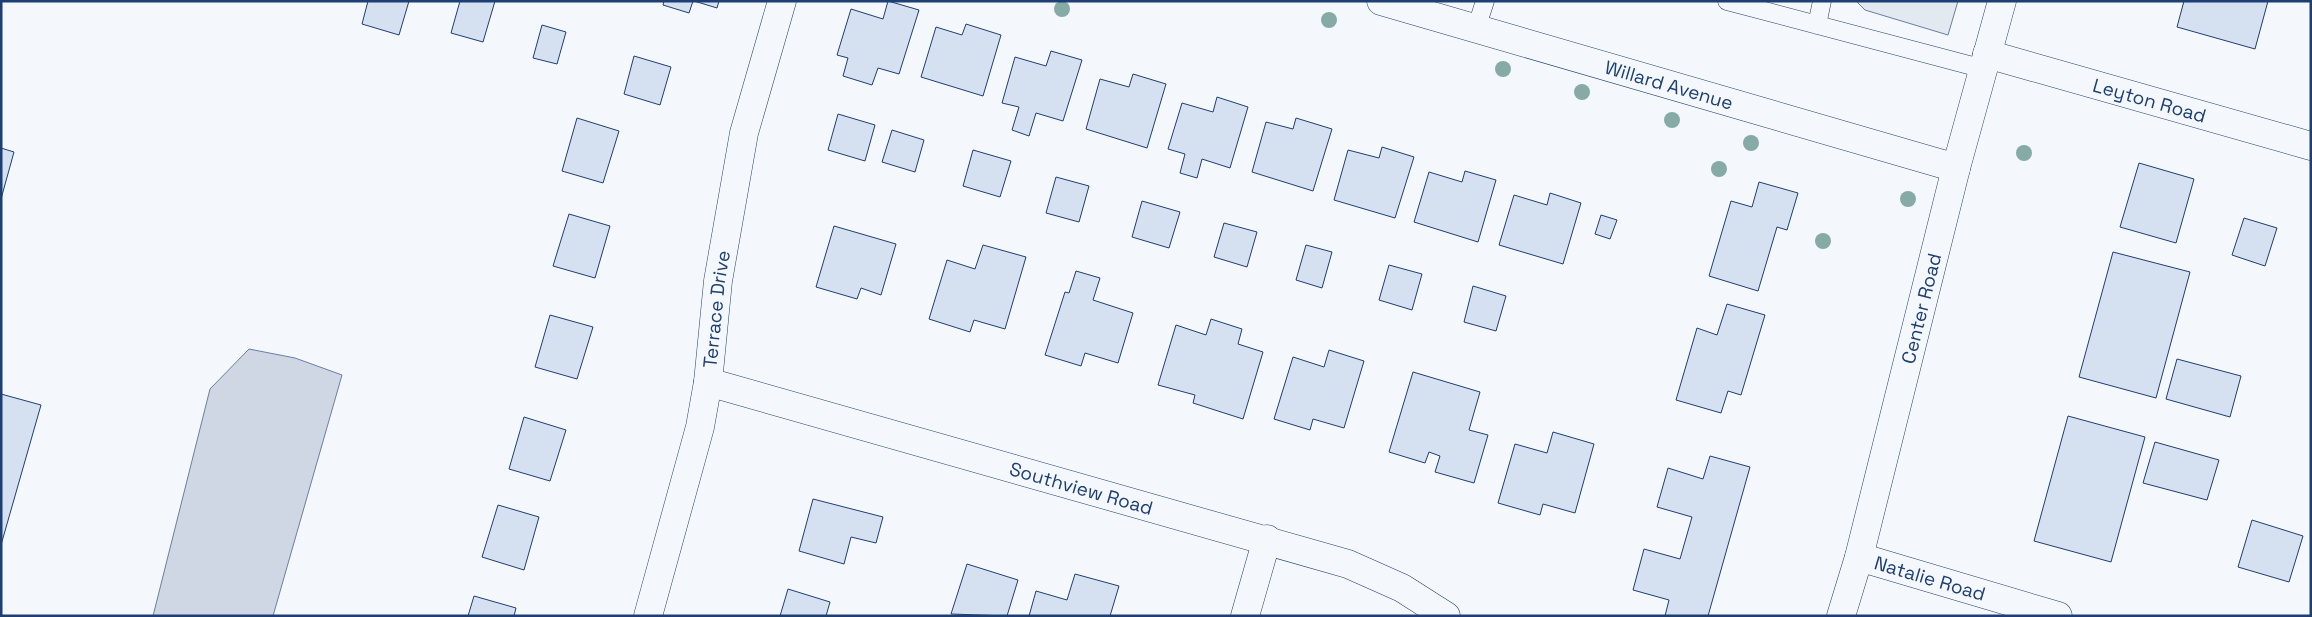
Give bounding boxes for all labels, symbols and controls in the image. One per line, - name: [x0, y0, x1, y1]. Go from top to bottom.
- street label: Willard Avenue: [1602, 54, 1736, 115]
- street label: Leyton Road: [2090, 72, 2209, 128]
- street label: Terrace Drive: [697, 248, 736, 369]
- street label: Center Road: [1895, 250, 1947, 366]
- street label: Southview Road: [1007, 456, 1156, 520]
- street label: Natalie Road: [1871, 550, 1988, 606]

